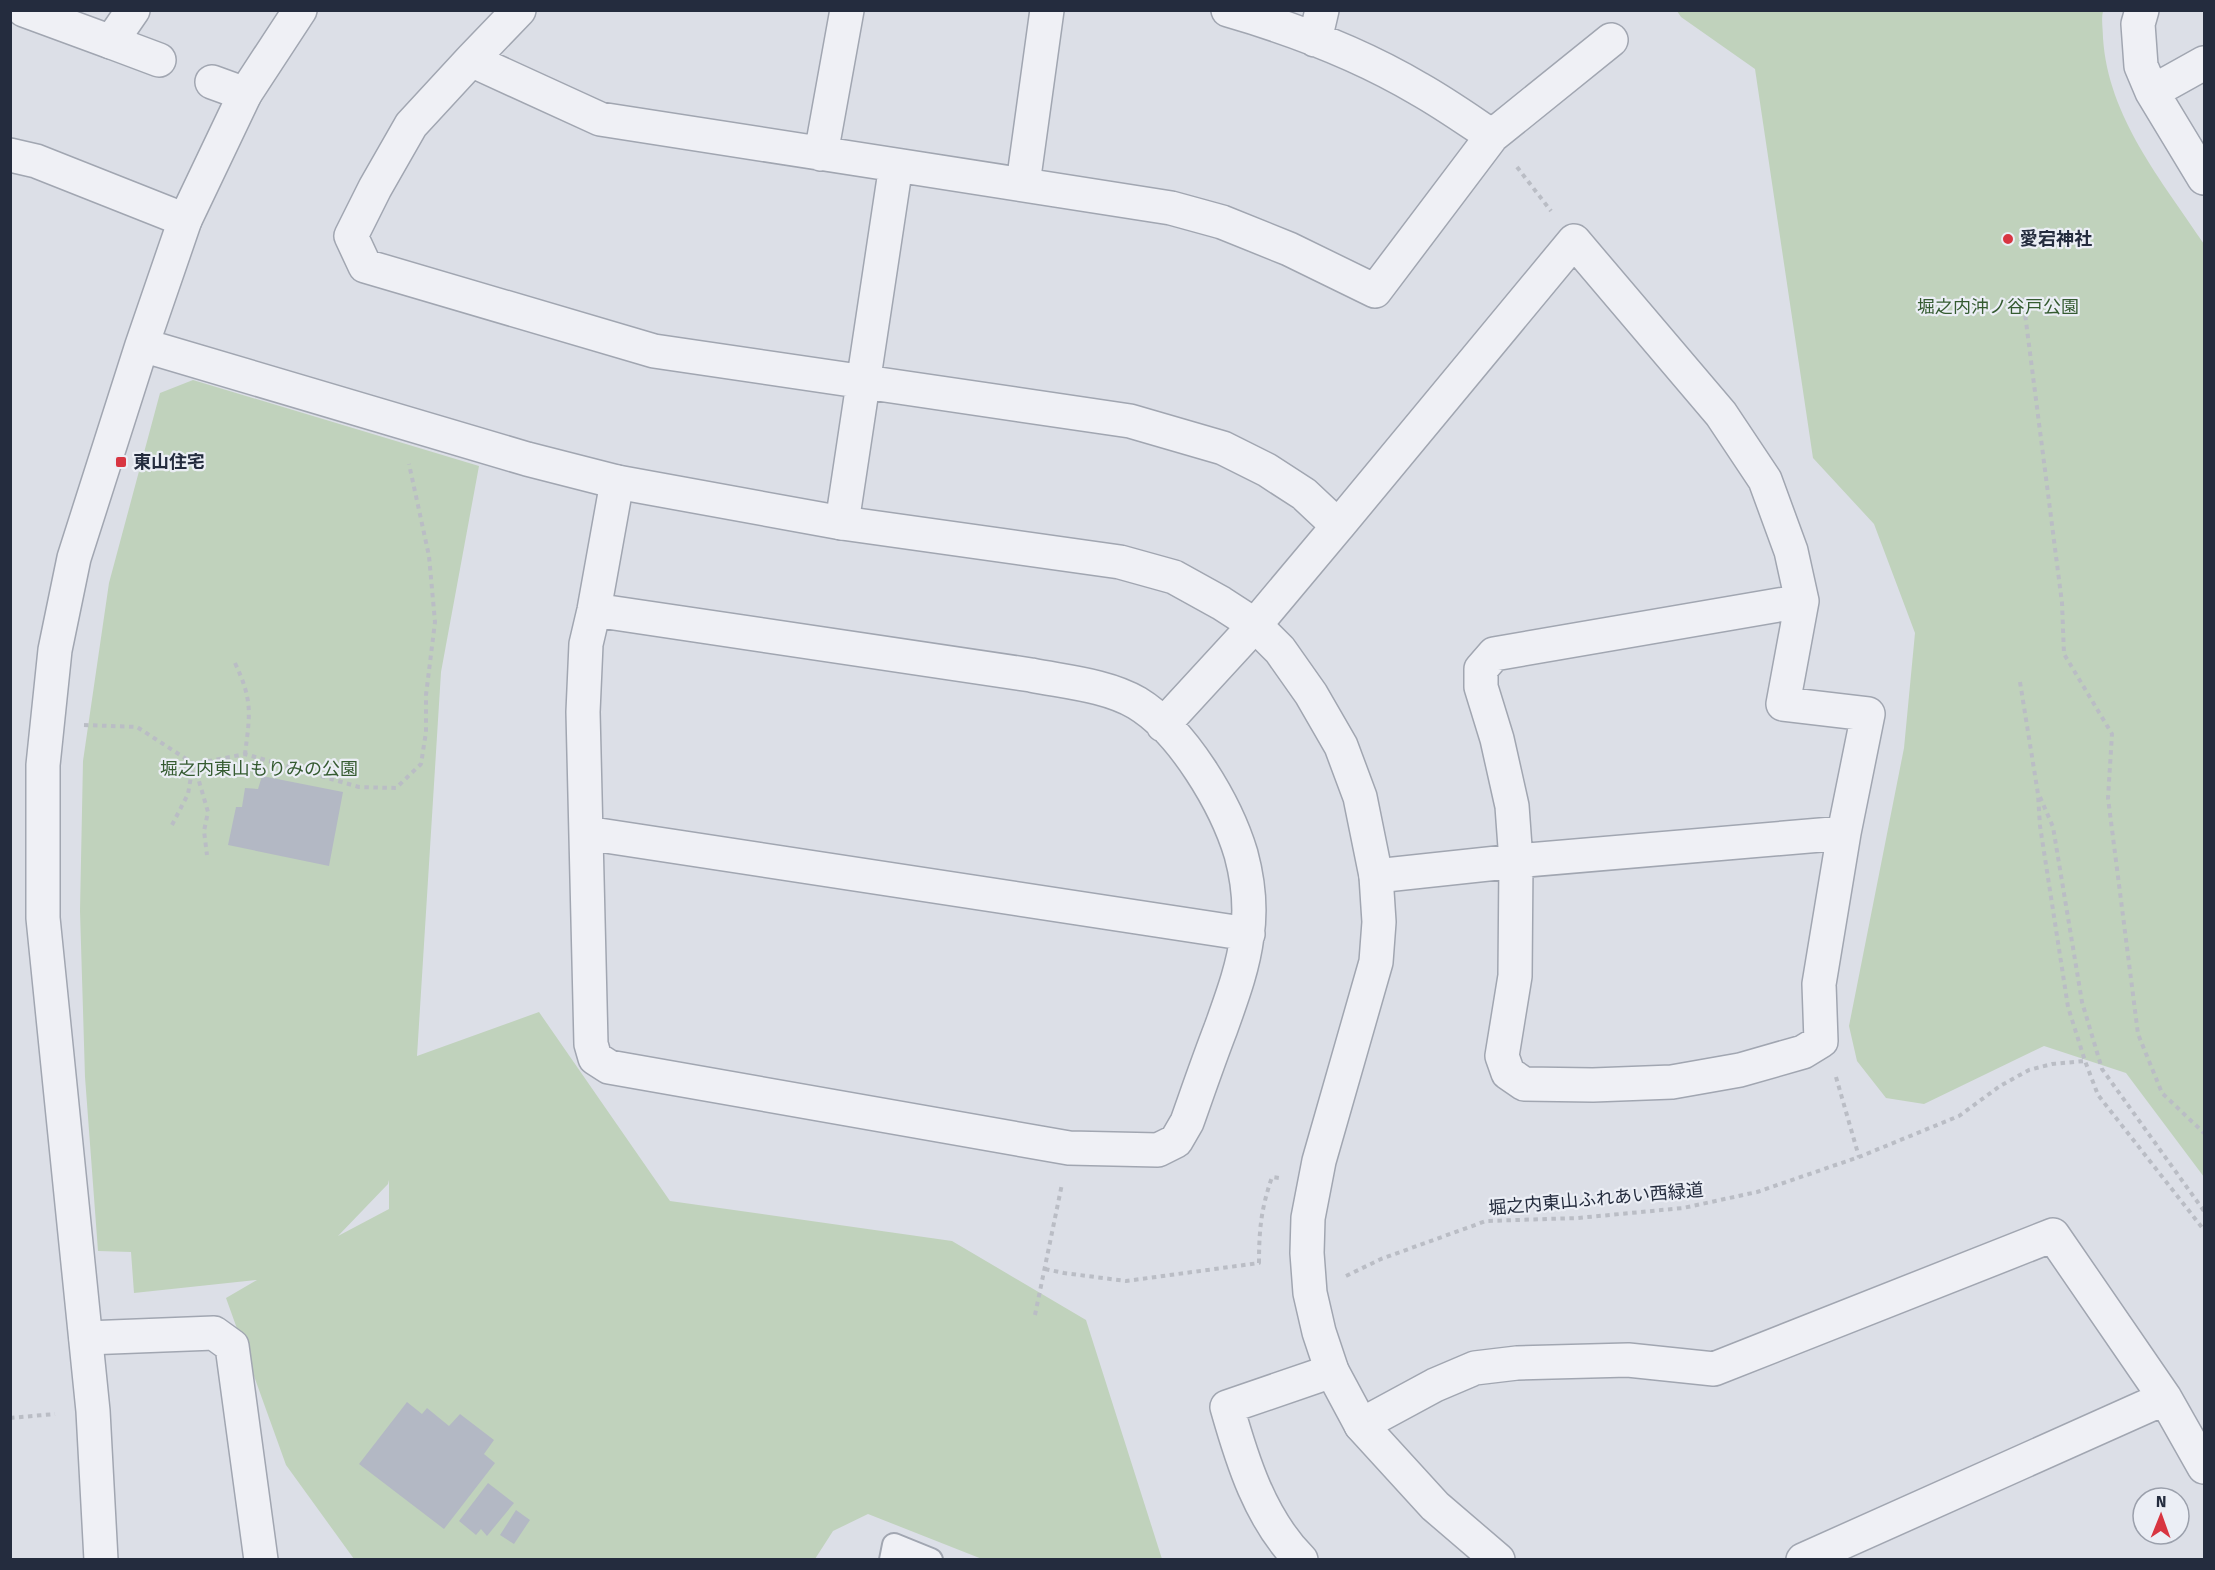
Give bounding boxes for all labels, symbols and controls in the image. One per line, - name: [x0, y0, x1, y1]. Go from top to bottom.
- place label: 愛宕神社: [2020, 228, 2092, 250]
- marker: 愛宕神社: [2001, 232, 2015, 246]
- park label: 堀之内沖ノ谷戸公園: [1917, 296, 2079, 318]
- place label: 東山住宅: [133, 451, 205, 473]
- marker: 東山住宅: [114, 455, 128, 469]
- park label: 堀之内東山もりみの公園: [160, 758, 358, 780]
- street label: 堀之内東山ふれあい西緑道: [1487, 1179, 1705, 1219]
- north arrow: [2131, 1486, 2191, 1546]
- text: N: [2156, 1492, 2167, 1511]

